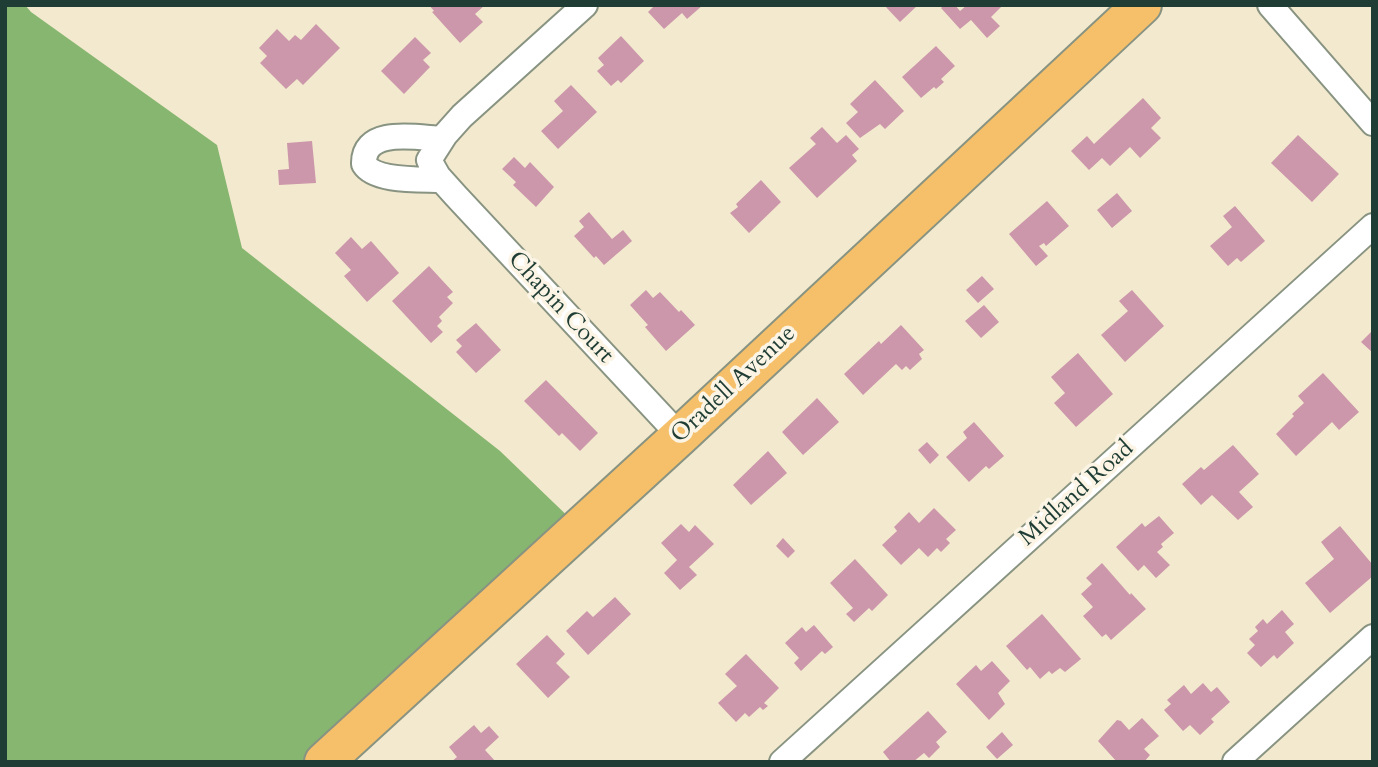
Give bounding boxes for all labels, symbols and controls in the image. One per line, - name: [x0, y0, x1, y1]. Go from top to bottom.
- street label: Chapin Court: [501, 246, 619, 370]
- street label: Oradell Avenue: [666, 320, 802, 450]
- street label: Midland Road: [1014, 435, 1140, 553]

